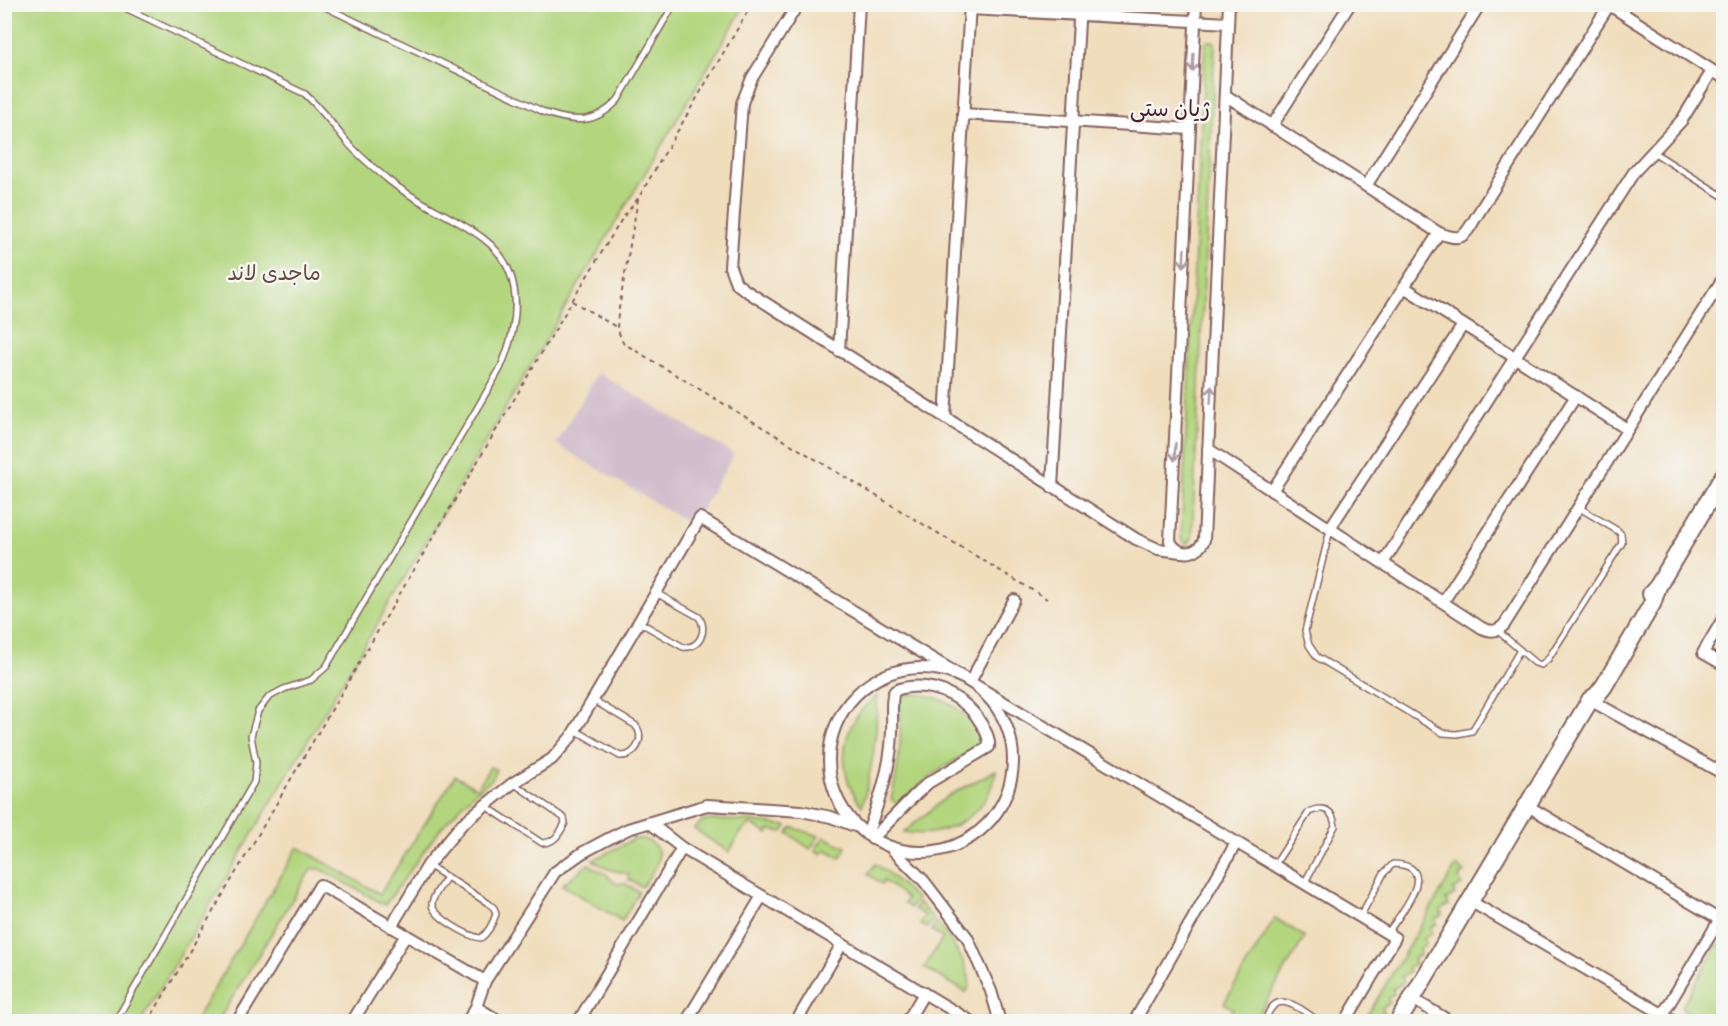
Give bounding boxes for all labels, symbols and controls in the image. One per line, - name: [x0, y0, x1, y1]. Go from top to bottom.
- one-way arrow: [1188, 52, 1199, 72]
- district label: ژیان ستی: [1130, 95, 1210, 123]
- one-way arrow: [1179, 247, 1190, 267]
- park label: ماجدی لاند: [227, 260, 321, 286]
- one-way arrow: [1205, 385, 1216, 405]
- one-way arrow: [1169, 442, 1180, 462]

